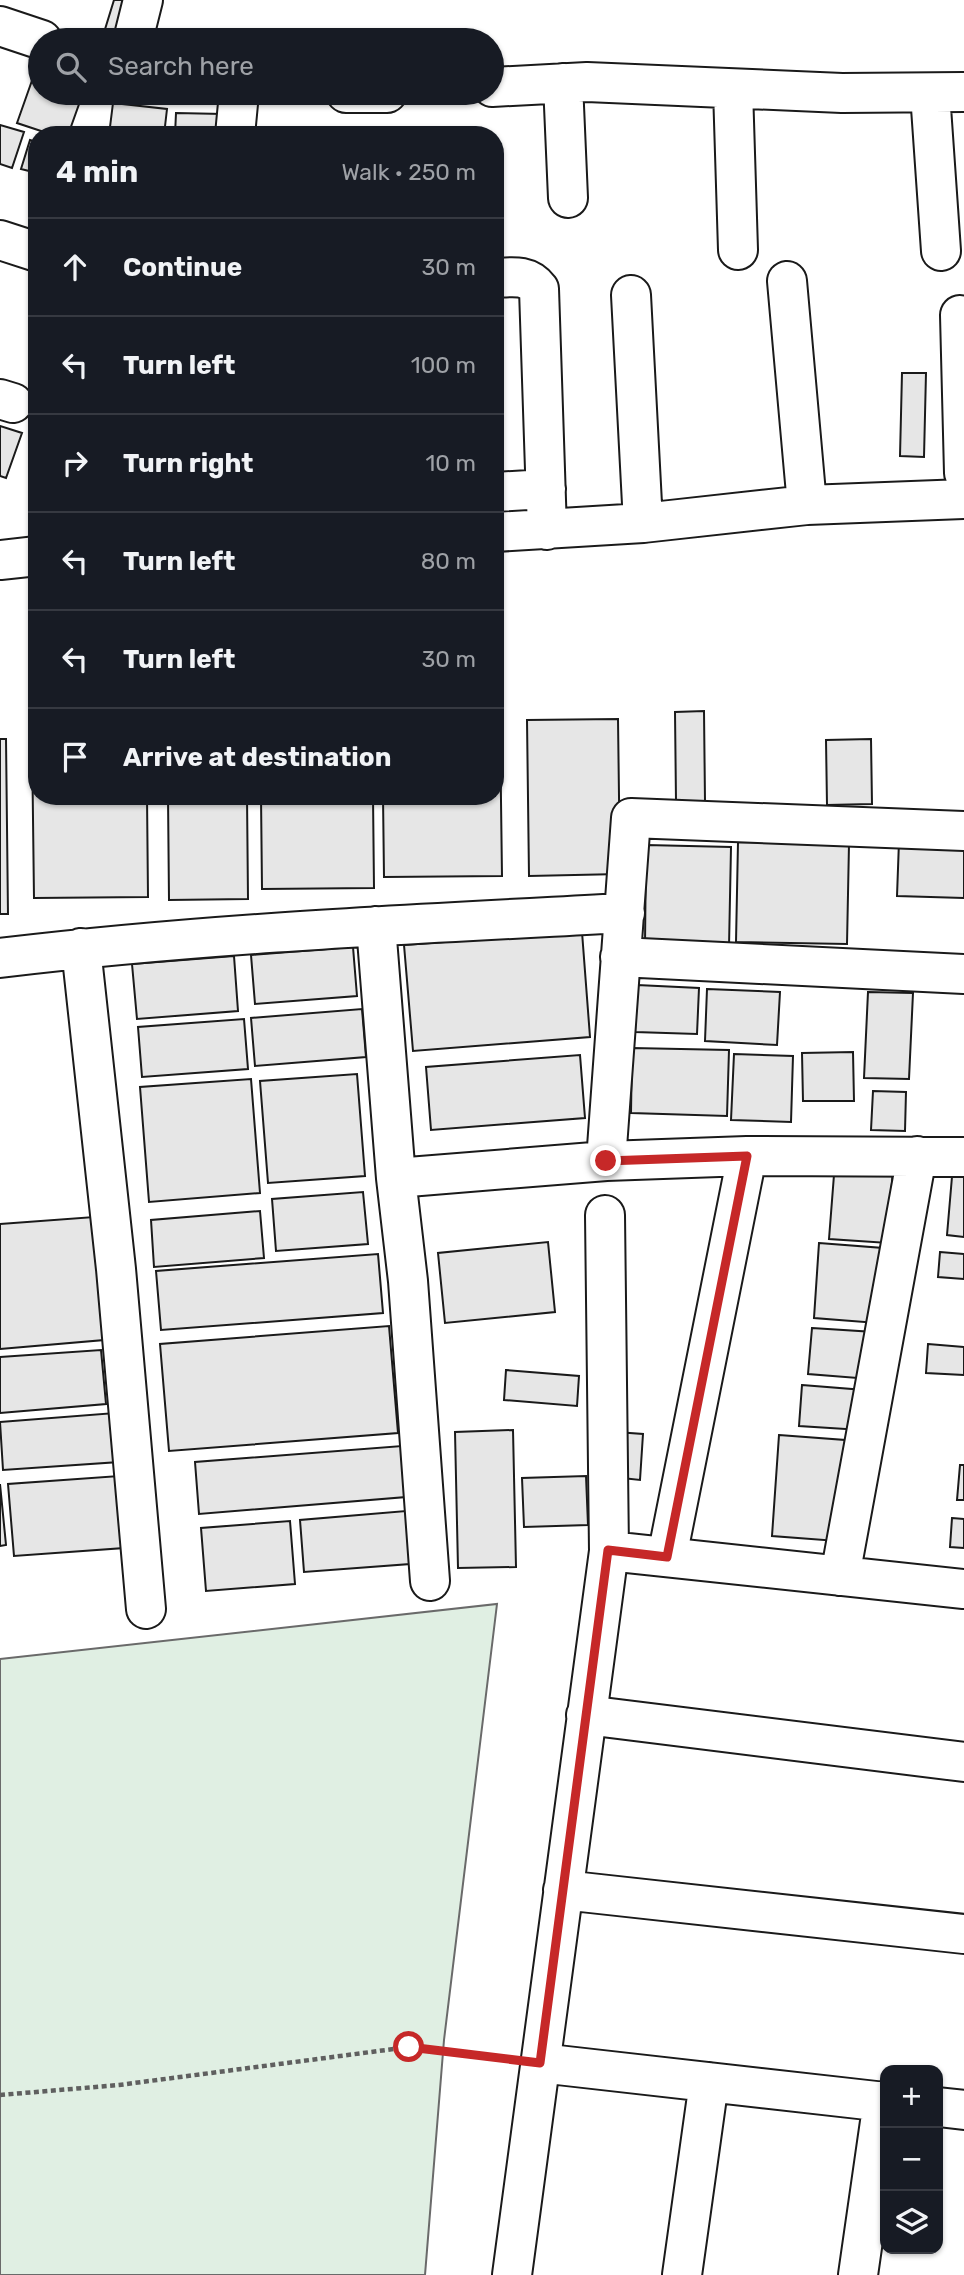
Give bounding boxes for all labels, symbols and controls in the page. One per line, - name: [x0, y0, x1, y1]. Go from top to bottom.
- search box: [28, 28, 504, 105]
- icon: search: [52, 48, 90, 86]
- text: Search here: [108, 51, 254, 82]
- text: 4 min: [56, 154, 138, 190]
- text: Walk · 250 m: [341, 158, 476, 186]
- icon: ahead: [56, 248, 94, 286]
- text: Continue: [123, 252, 242, 283]
- text: 30 m: [421, 253, 476, 281]
- icon: left: [56, 346, 94, 384]
- text: Turn left: [123, 350, 235, 381]
- text: 100 m: [411, 351, 476, 379]
- icon: right: [56, 444, 94, 482]
- text: Turn right: [123, 448, 253, 479]
- text: 10 m: [425, 449, 476, 477]
- icon: left: [56, 542, 94, 580]
- text: Turn left: [123, 546, 235, 577]
- text: 80 m: [421, 547, 476, 575]
- icon: left: [56, 640, 94, 678]
- text: Turn left: [123, 644, 235, 675]
- text: 30 m: [421, 645, 476, 673]
- icon: arrive: [56, 738, 94, 776]
- text: Arrive at destination: [123, 742, 391, 773]
- route end: [590, 1145, 621, 1176]
- route start: [393, 2031, 424, 2062]
- map controls: [880, 2065, 943, 2254]
- button: +: [880, 2065, 943, 2128]
- button: −: [880, 2128, 943, 2191]
- button: layers: [880, 2191, 943, 2254]

